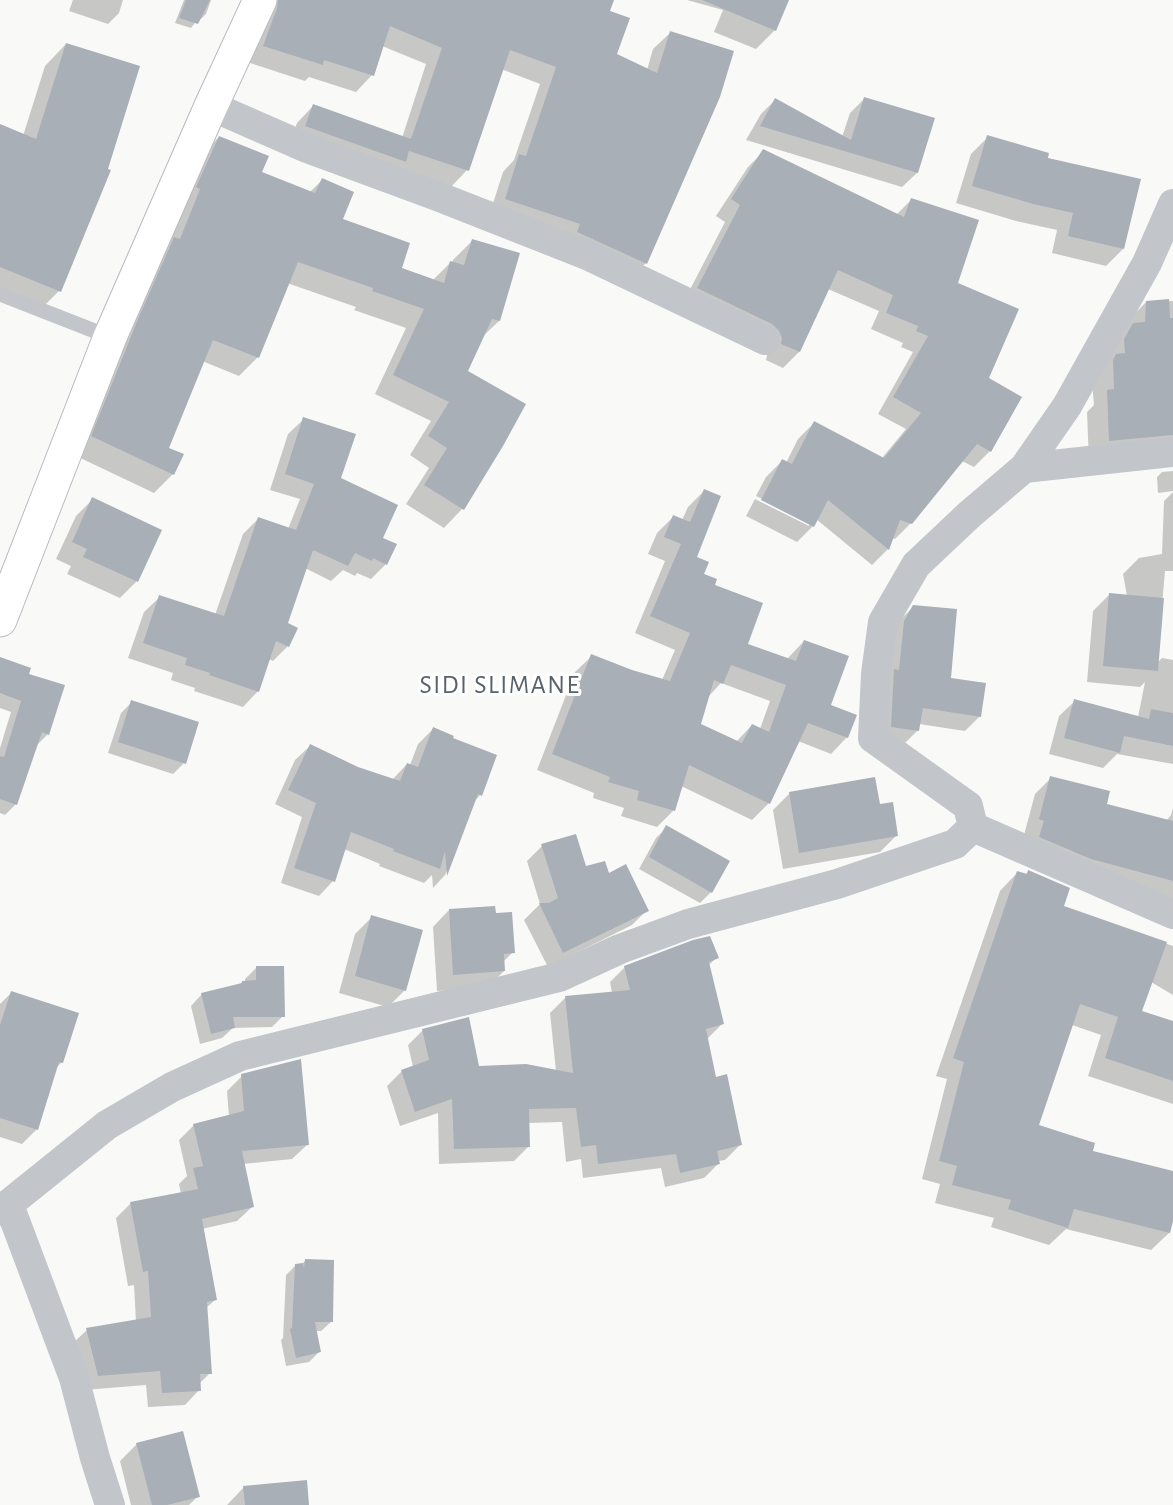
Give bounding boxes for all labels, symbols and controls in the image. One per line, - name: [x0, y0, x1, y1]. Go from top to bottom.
- district label: SIDI SLIMANE: [419, 669, 581, 701]

